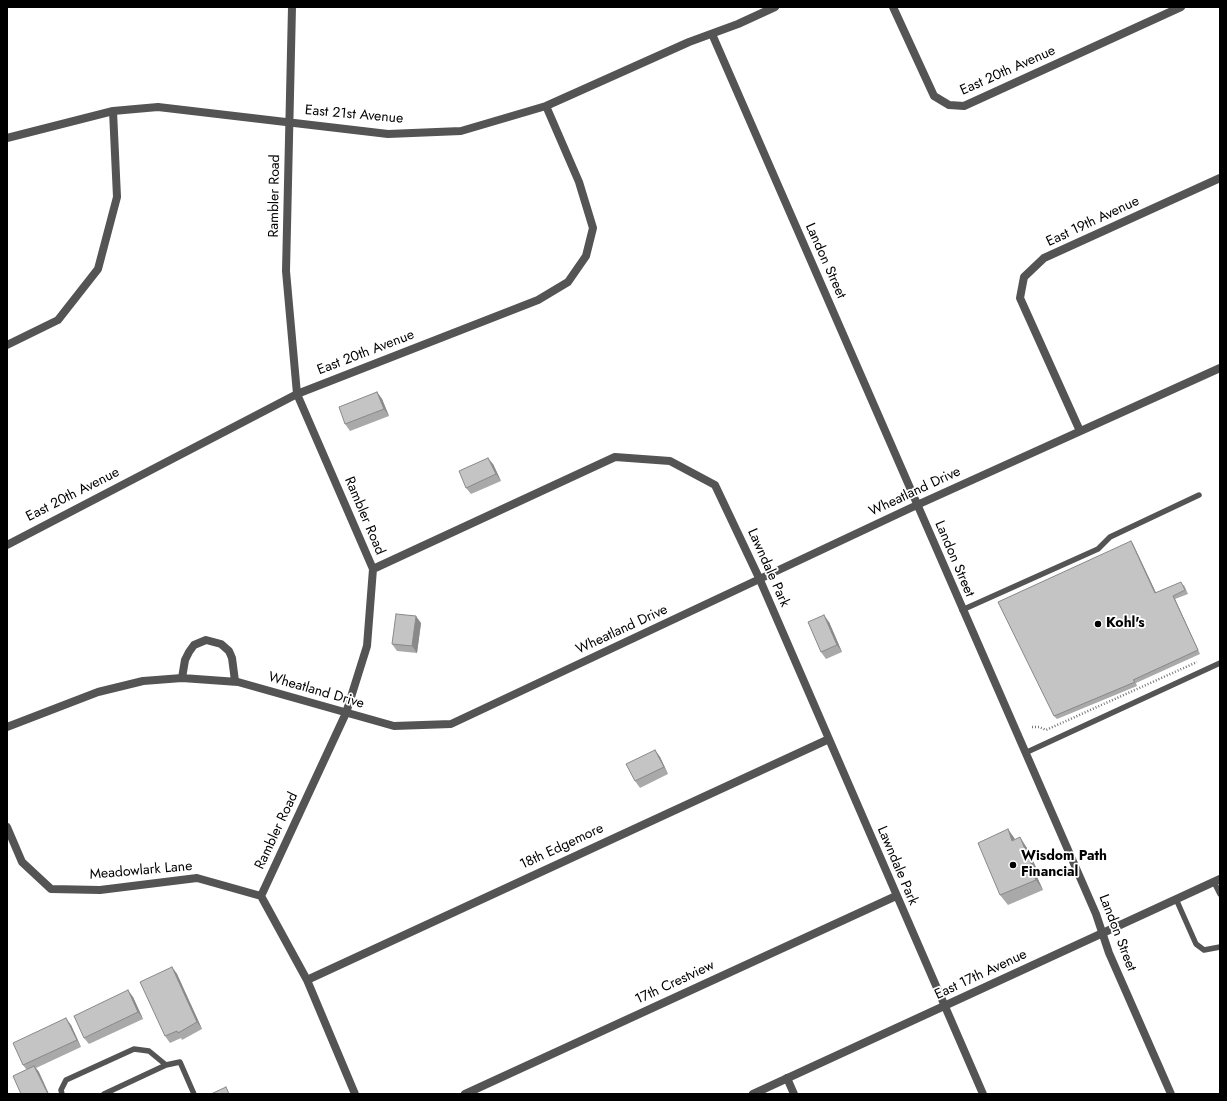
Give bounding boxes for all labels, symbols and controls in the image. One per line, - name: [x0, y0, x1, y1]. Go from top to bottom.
- street label: East 20th Avenue: [958, 42, 1058, 100]
- street label: East 21st Avenue: [304, 102, 404, 128]
- street label: Rambler Road: [266, 154, 284, 238]
- street label: East 19th Avenue: [1044, 193, 1142, 251]
- street label: Landon Street: [801, 221, 849, 301]
- street label: East 20th Avenue: [315, 327, 417, 379]
- street label: Wheatland Drive: [867, 463, 963, 521]
- street label: East 20th Avenue: [24, 464, 122, 526]
- street label: Rambler Road: [340, 474, 388, 558]
- street label: Landon Street: [930, 518, 978, 600]
- street label: Lawndale Park: [743, 526, 793, 610]
- street label: Wheatland Drive: [574, 601, 670, 659]
- place label: Kohl's: [1106, 616, 1145, 632]
- marker: Kohl's: [1093, 619, 1103, 629]
- street label: Wheatland Drive: [266, 669, 366, 713]
- street label: Rambler Road: [252, 790, 302, 872]
- street label: 18th Edgemore: [518, 820, 606, 874]
- street label: Lawndale Park: [873, 824, 921, 908]
- place label: Wisdom Path Financial: [1021, 849, 1107, 882]
- street label: Meadowlark Lane: [89, 858, 193, 884]
- marker: Wisdom Path Financial: [1008, 860, 1018, 870]
- street label: Landon Street: [1095, 892, 1139, 974]
- street label: East 17th Avenue: [932, 946, 1030, 1004]
- street label: 17th Crestview: [633, 957, 717, 1009]

